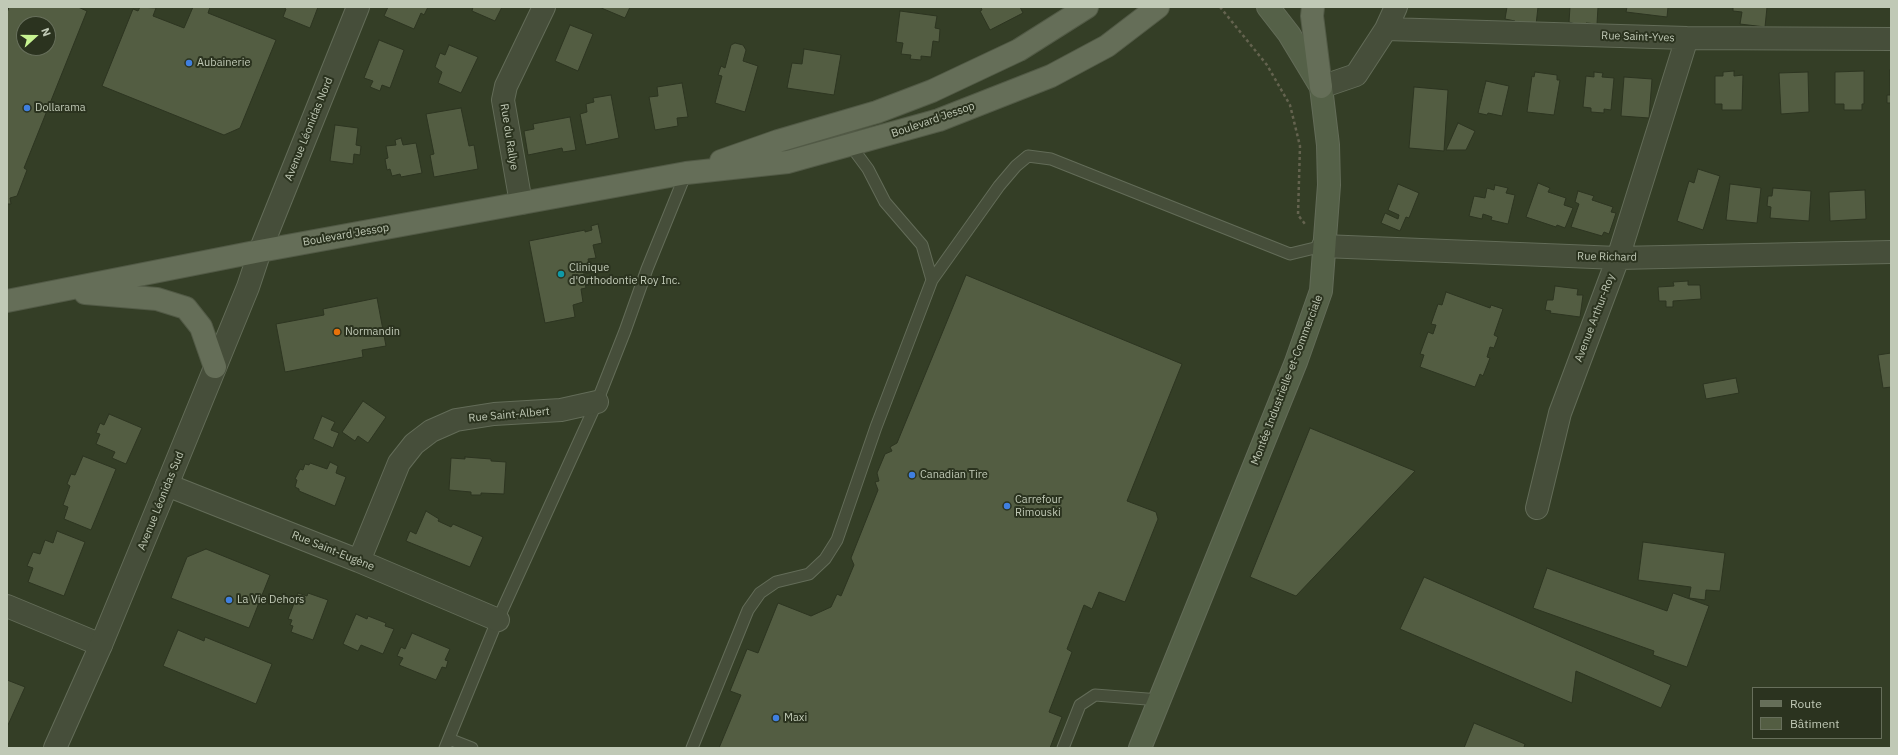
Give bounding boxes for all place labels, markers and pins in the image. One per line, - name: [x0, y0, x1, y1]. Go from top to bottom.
- place label: Aubainerie: [197, 56, 250, 70]
- marker: Aubainerie: [184, 58, 194, 68]
- place label: Dollarama: [35, 101, 86, 115]
- marker: Dollarama: [22, 103, 32, 113]
- place label: Clinique d'Orthodontie Roy Inc.: [569, 261, 680, 287]
- marker: Clinique d'Orthodontie Roy Inc.: [556, 269, 566, 279]
- place label: Normandin: [345, 325, 400, 339]
- marker: Normandin: [332, 327, 342, 337]
- place label: Canadian Tire: [920, 468, 988, 482]
- marker: Canadian Tire: [907, 470, 917, 480]
- place label: Carrefour Rimouski: [1015, 493, 1062, 519]
- marker: Carrefour Rimouski: [1002, 501, 1012, 511]
- place label: La Vie Dehors: [237, 593, 304, 607]
- marker: La Vie Dehors: [224, 595, 234, 605]
- place label: Maxi: [784, 711, 807, 725]
- marker: Maxi: [771, 713, 781, 723]

